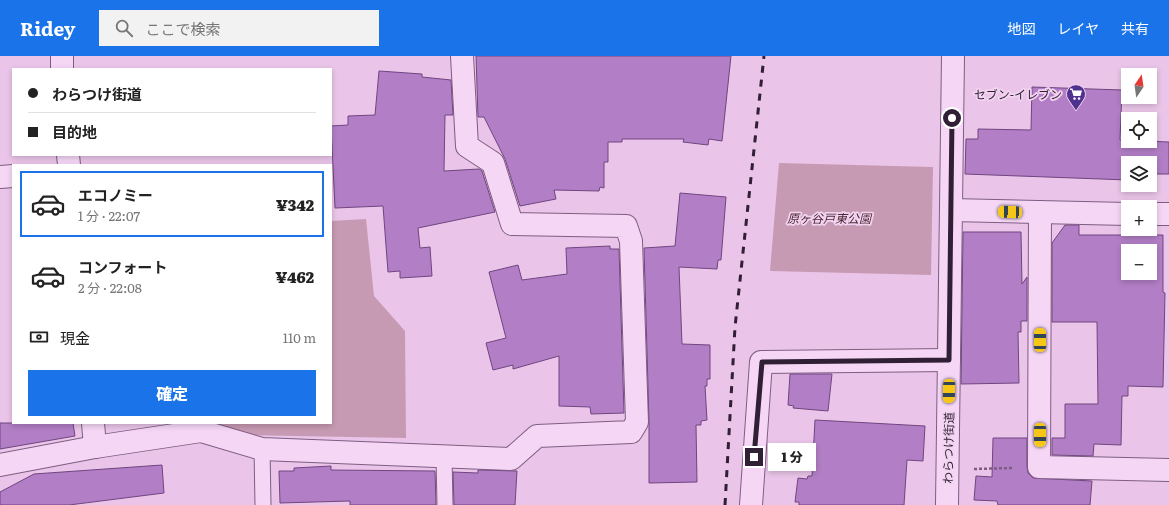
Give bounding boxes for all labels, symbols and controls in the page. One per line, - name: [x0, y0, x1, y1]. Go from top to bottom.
- search box: [99, 10, 379, 46]
- text: Ridey: [20, 14, 75, 42]
- icon: search: [113, 17, 135, 39]
- text: ここで検索: [145, 17, 220, 40]
- text: 地図: [1007, 18, 1035, 38]
- text: レイヤ: [1057, 18, 1099, 38]
- text: 共有: [1121, 18, 1149, 38]
- north arrow: [1121, 68, 1157, 104]
- map controls: [1121, 68, 1157, 280]
- text: わらつけ街道: [52, 82, 142, 105]
- supermarket icon: セブン-イレブン: [1065, 83, 1087, 111]
- place label: セブン-イレブン: [974, 85, 1062, 103]
- route start: [943, 109, 961, 127]
- button: locate: [1121, 112, 1157, 148]
- text: 目的地: [52, 120, 97, 143]
- button: layers: [1121, 156, 1157, 192]
- text: エコノミー: [78, 183, 153, 206]
- icon: car: [30, 186, 66, 222]
- text: ¥342: [276, 193, 314, 216]
- button: +: [1121, 200, 1157, 236]
- text: 1 分 · 22:07: [78, 206, 140, 225]
- car: [998, 206, 1022, 218]
- park label: 原ヶ谷戸東公園: [787, 209, 873, 227]
- button: −: [1121, 244, 1157, 280]
- text: コンフォート: [78, 255, 168, 278]
- icon: car: [30, 258, 66, 294]
- text: ¥462: [275, 265, 314, 288]
- text: 2 分 · 22:08: [78, 278, 142, 297]
- icon: cash: [28, 326, 50, 348]
- text: 現金: [60, 326, 90, 349]
- text: 110 m: [283, 328, 316, 347]
- car: [1034, 328, 1046, 352]
- button: 確定: [28, 370, 316, 416]
- car: [943, 379, 955, 403]
- street label: わらつけ街道: [938, 412, 958, 484]
- car: [1034, 423, 1046, 447]
- callout: 1 分: [768, 443, 816, 471]
- text: 1 分: [781, 447, 803, 466]
- route end: [745, 448, 763, 466]

